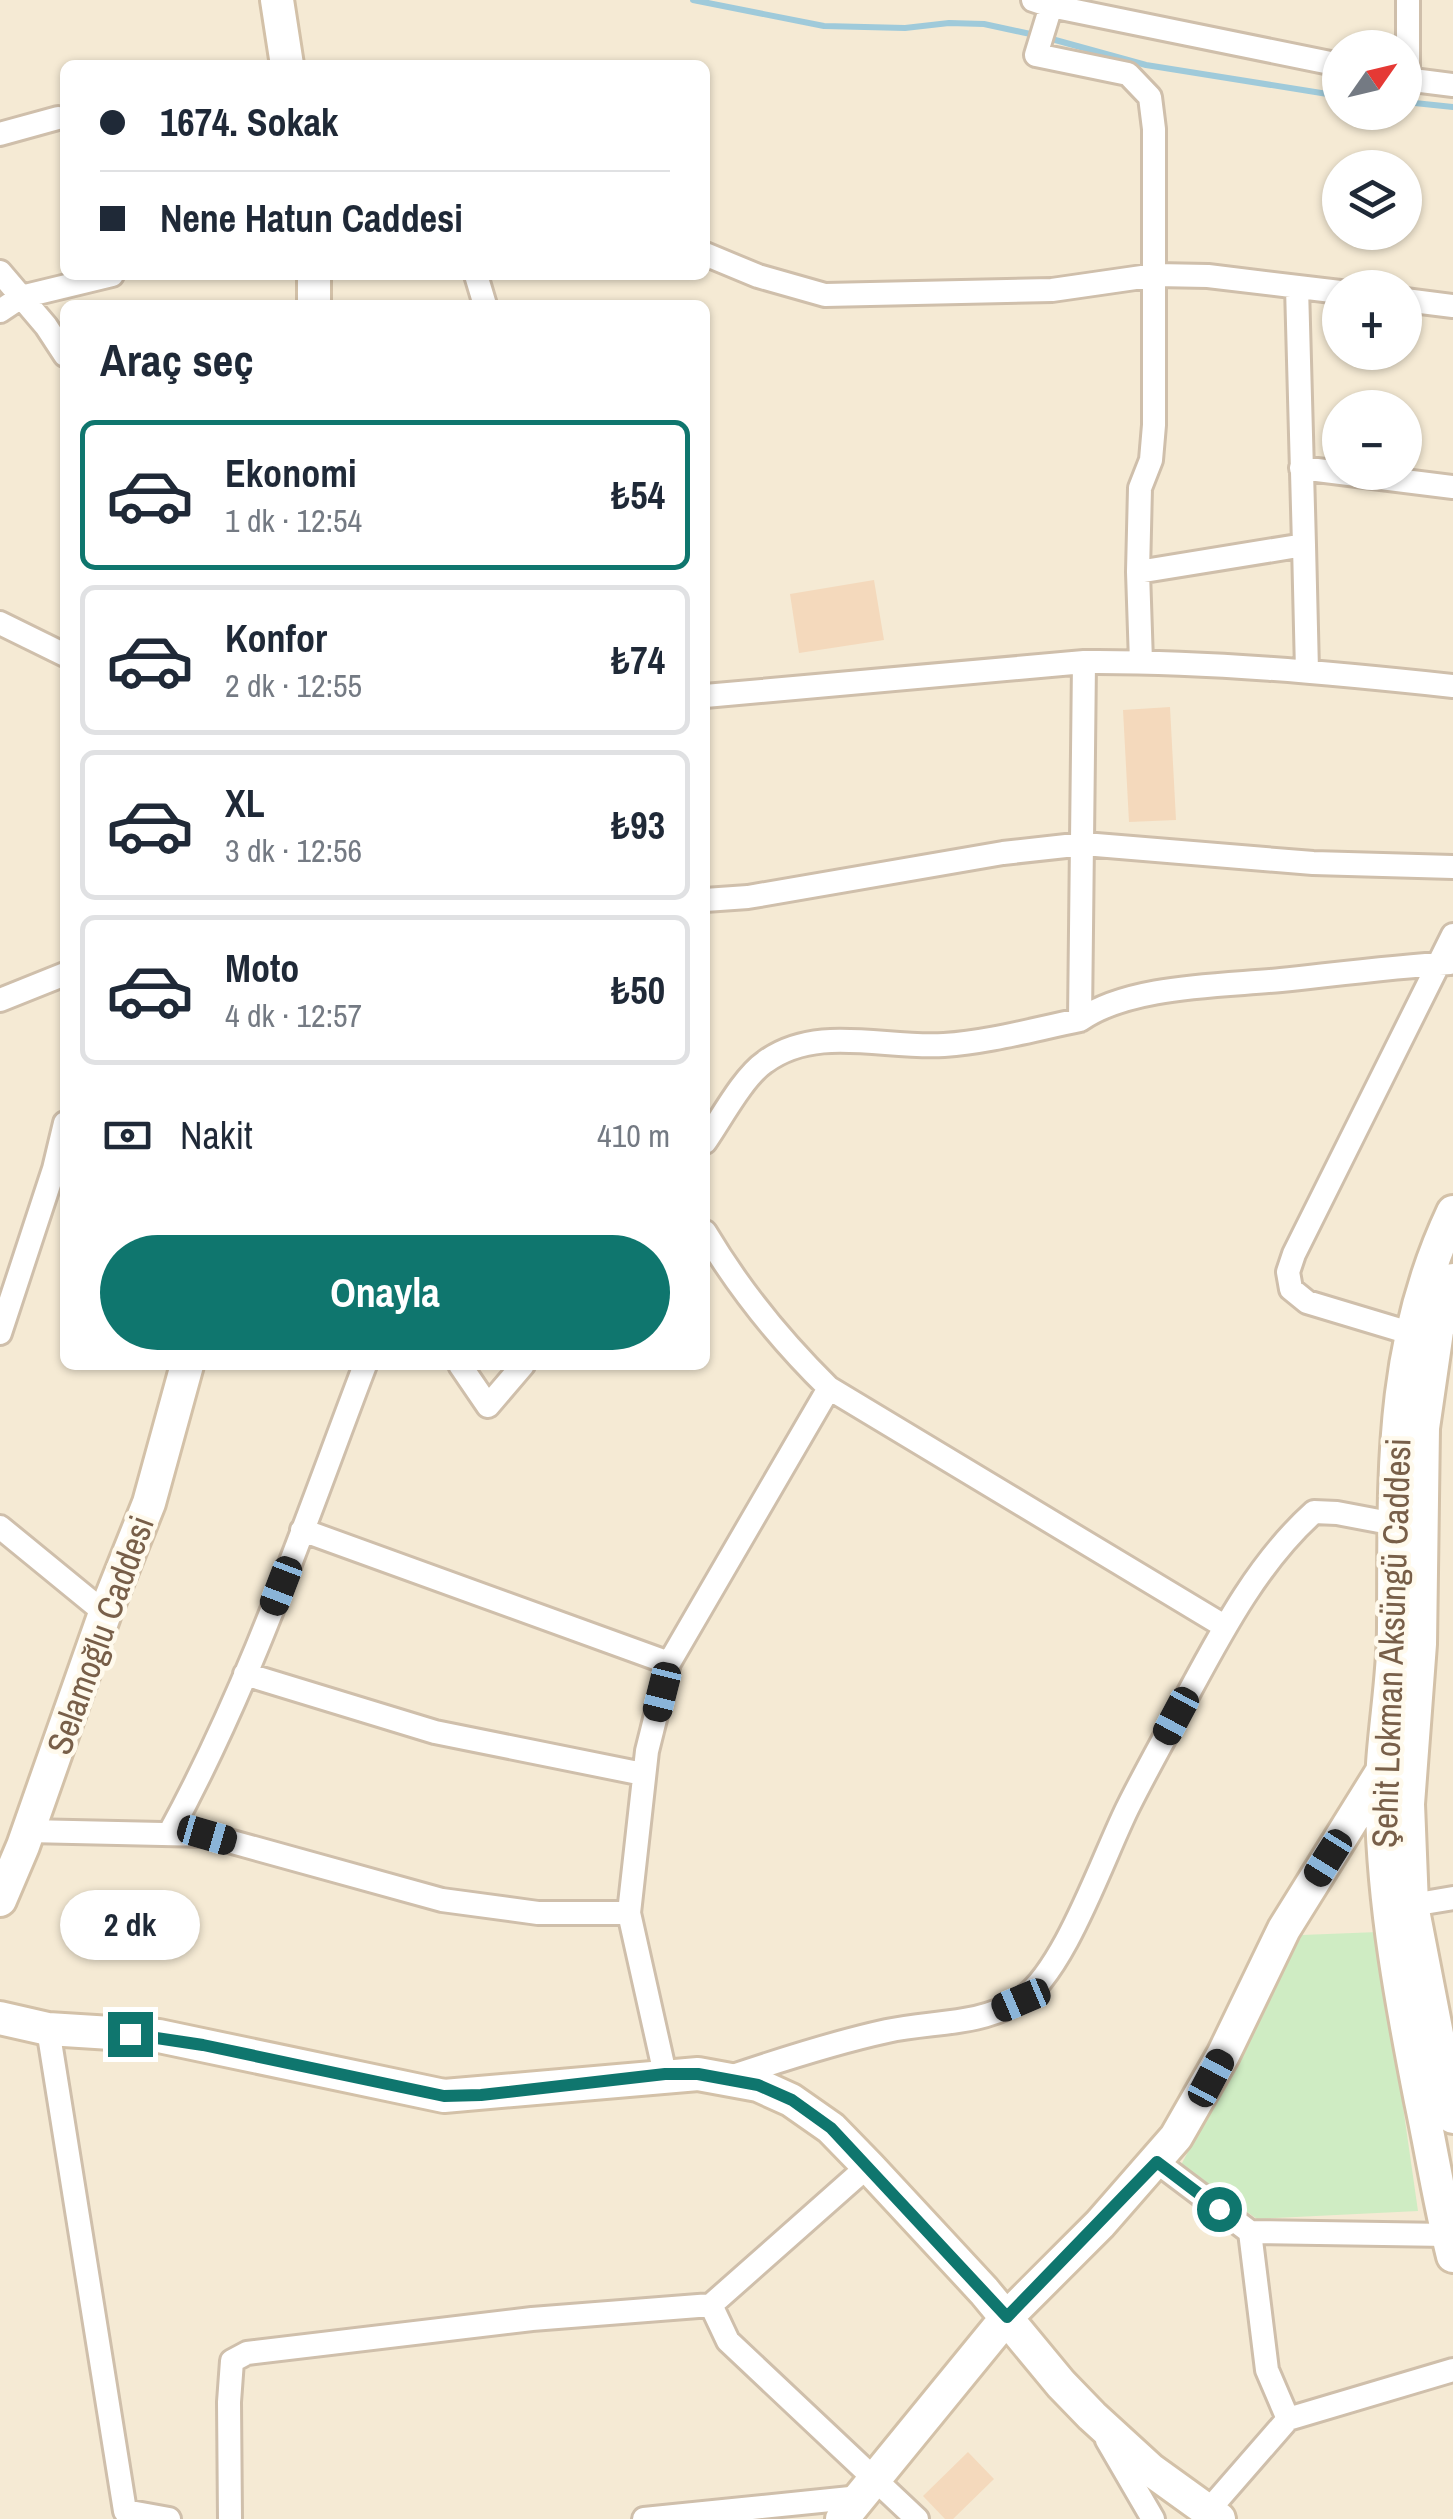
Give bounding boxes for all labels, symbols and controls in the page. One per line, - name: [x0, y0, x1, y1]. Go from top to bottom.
- north arrow: [1322, 30, 1422, 130]
- map controls: [1322, 30, 1422, 490]
- text: 1674. Sokak: [160, 97, 338, 148]
- button: layers: [1322, 150, 1422, 250]
- text: Nene Hatun Caddesi: [160, 193, 463, 244]
- button: +: [1322, 270, 1422, 370]
- text: Araç seç: [100, 329, 254, 390]
- button: −: [1322, 390, 1422, 490]
- text: Ekonomi: [225, 448, 357, 499]
- icon: car: [105, 450, 195, 540]
- text: ₺54: [611, 470, 665, 521]
- text: 1 dk · 12:54: [225, 499, 362, 542]
- text: Konfor: [225, 613, 327, 664]
- icon: car: [105, 615, 195, 705]
- text: ₺74: [611, 635, 665, 686]
- text: 2 dk · 12:55: [225, 664, 362, 707]
- text: XL: [225, 778, 265, 829]
- icon: car: [105, 780, 195, 870]
- text: ₺93: [611, 800, 665, 851]
- text: 3 dk · 12:56: [225, 829, 362, 872]
- text: Moto: [225, 943, 299, 994]
- icon: car: [105, 945, 195, 1035]
- text: ₺50: [611, 965, 665, 1016]
- text: 4 dk · 12:57: [225, 994, 362, 1037]
- icon: cash: [100, 1108, 155, 1163]
- text: Nakit: [180, 1110, 253, 1161]
- text: 410 m: [597, 1114, 670, 1157]
- button: Onayla: [100, 1235, 670, 1350]
- street label: Şehit Lokman Aksüngü Caddesi: [1360, 1437, 1422, 1849]
- street label: Selamoğlu Caddesi: [35, 1509, 165, 1761]
- car: [256, 1553, 306, 1619]
- car: [640, 1659, 684, 1725]
- car: [1149, 1682, 1203, 1750]
- car: [174, 1812, 240, 1858]
- car: [1299, 1825, 1357, 1891]
- callout: 2 dk: [60, 1889, 200, 1959]
- text: 2 dk: [104, 1903, 156, 1946]
- car: [988, 1974, 1054, 2026]
- route end: [108, 2012, 153, 2057]
- car: [1184, 2044, 1238, 2112]
- route start: [1197, 2187, 1242, 2232]

